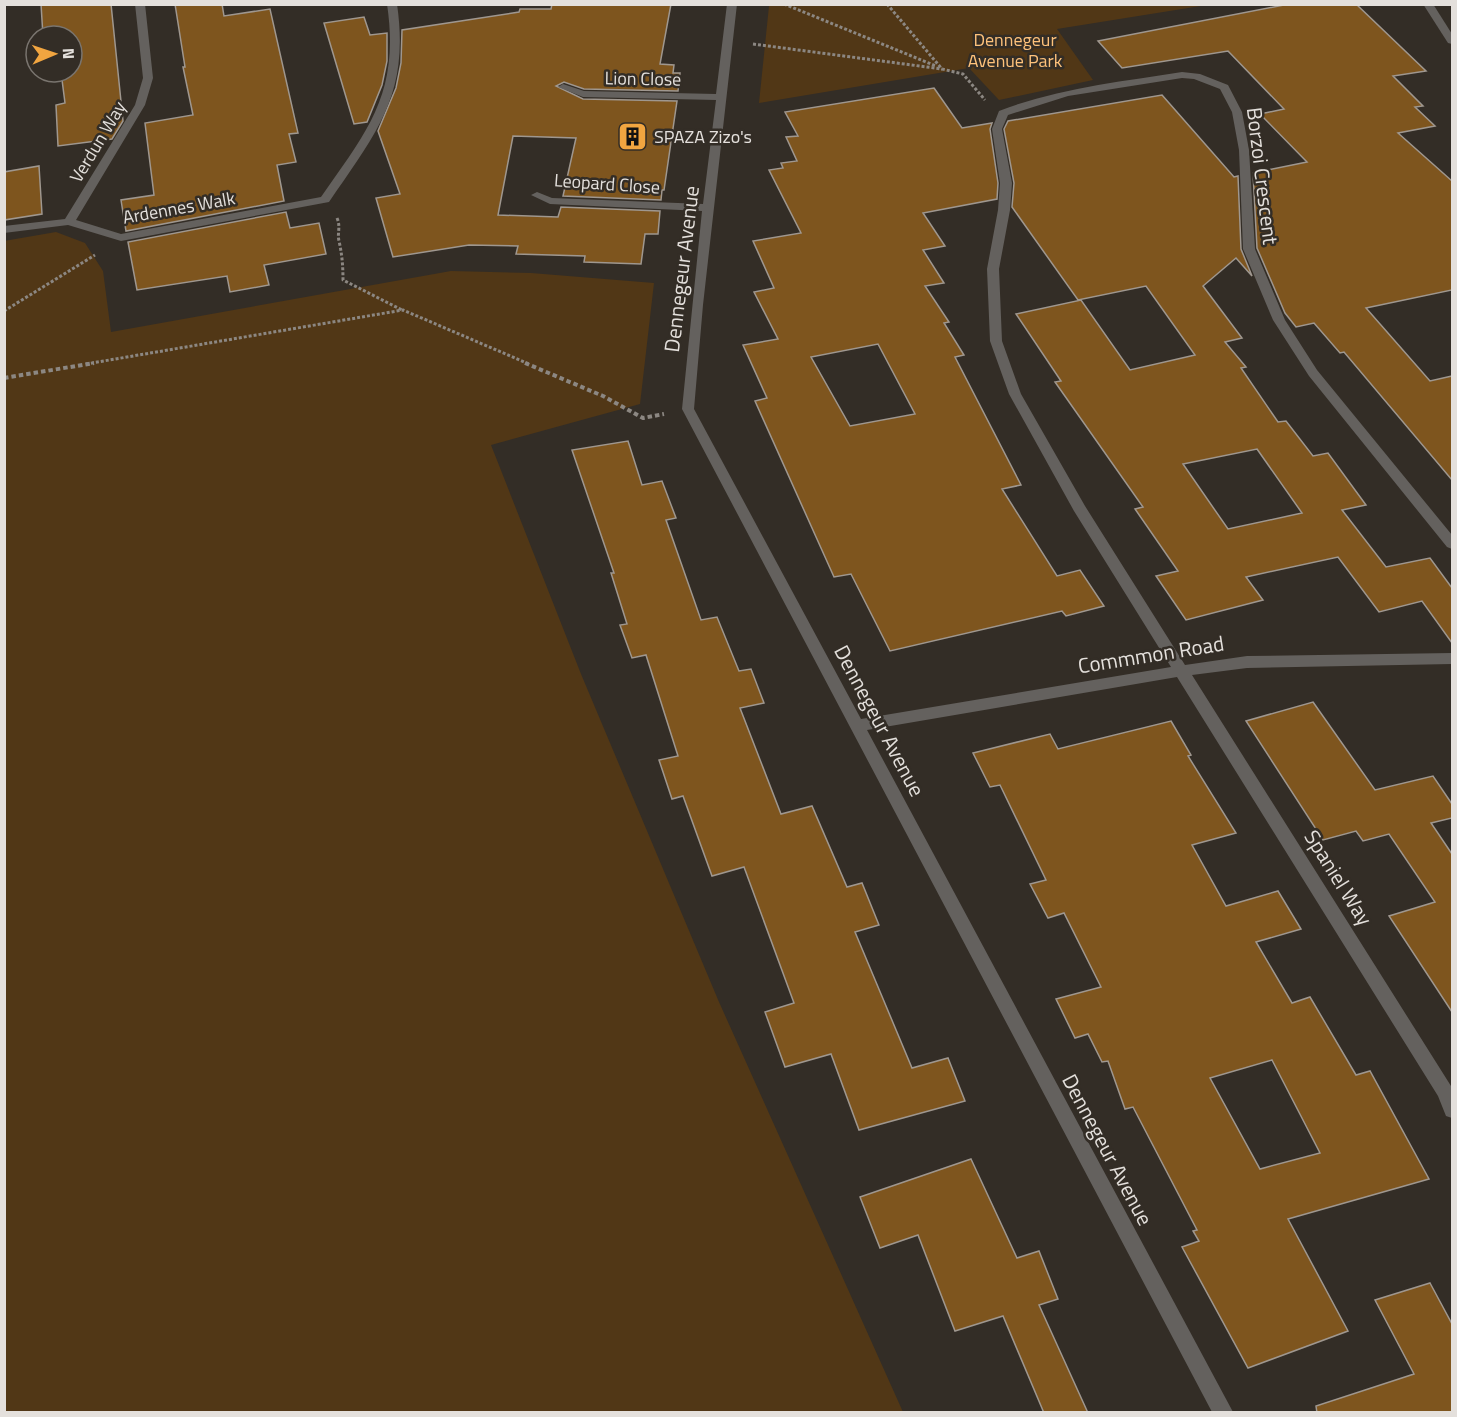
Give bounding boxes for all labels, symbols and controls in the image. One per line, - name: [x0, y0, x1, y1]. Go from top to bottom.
- north arrow: [24, 24, 84, 84]
- park label: Dennegeur Avenue Park: [968, 26, 1063, 74]
- text: N: [57, 48, 81, 59]
- street label: Lion Close: [604, 64, 682, 93]
- street label: Verdun Way: [63, 96, 133, 188]
- street label: Borzoi Crescent: [1239, 105, 1287, 247]
- building icon: SPAZA Zizo's: [617, 121, 649, 153]
- place label: SPAZA Zizo's: [654, 123, 752, 150]
- street label: Leopard Close: [553, 166, 661, 201]
- street label: Ardennes Walk: [121, 184, 238, 231]
- street label: Dennegeur Avenue: [655, 184, 707, 354]
- street label: Commmon Road: [1076, 627, 1226, 681]
- street label: Dennegeur Avenue: [826, 639, 933, 802]
- street label: Spaniel Way: [1297, 823, 1381, 932]
- street label: Dennegeur Avenue: [1054, 1068, 1161, 1231]

